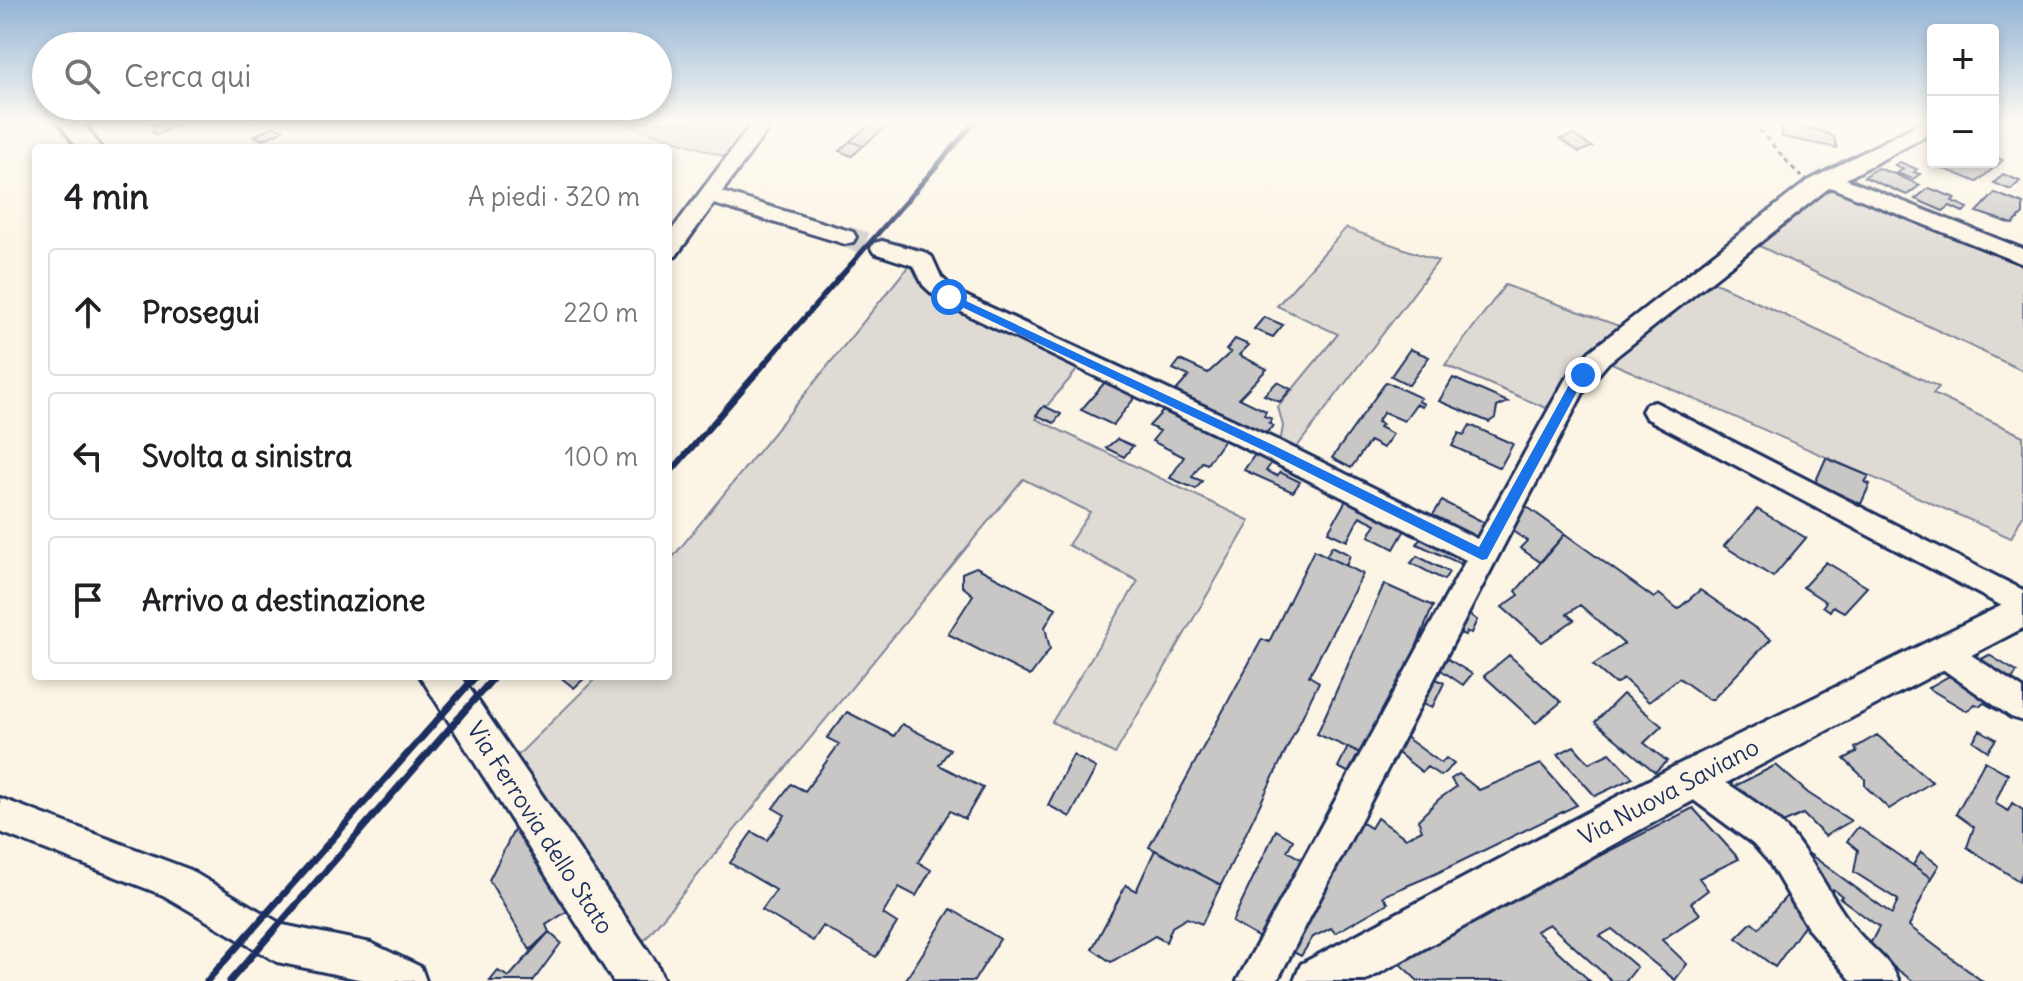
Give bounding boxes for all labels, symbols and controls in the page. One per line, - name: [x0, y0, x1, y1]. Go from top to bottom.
- map controls: [1927, 24, 1999, 168]
- button: +: [1927, 24, 1999, 96]
- search box: [32, 32, 672, 120]
- icon: search: [60, 54, 104, 98]
- text: Cerca qui: [124, 57, 251, 95]
- button: −: [1927, 96, 1999, 168]
- text: 4 min: [64, 175, 149, 218]
- text: A piedi · 320 m: [468, 180, 640, 213]
- route start: [931, 279, 967, 315]
- icon: ahead: [66, 290, 110, 334]
- text: Prosegui: [142, 293, 260, 331]
- text: 220 m: [563, 296, 638, 329]
- route end: [1565, 357, 1601, 393]
- icon: left: [66, 434, 110, 478]
- text: Svolta a sinistra: [142, 437, 352, 475]
- text: 100 m: [564, 440, 638, 473]
- icon: arrive: [66, 578, 110, 622]
- text: Arrivo a destinazione: [142, 581, 425, 619]
- street label: Via Ferrovia dello Stato: [461, 716, 621, 939]
- street label: Via Nuova Saviano: [1573, 731, 1764, 851]

